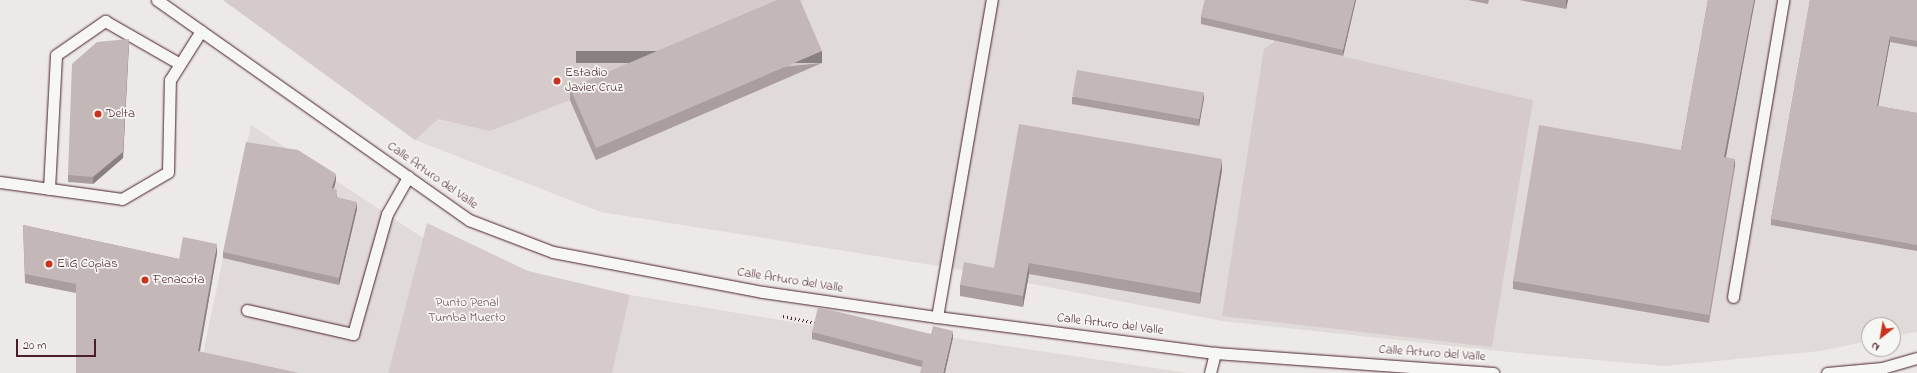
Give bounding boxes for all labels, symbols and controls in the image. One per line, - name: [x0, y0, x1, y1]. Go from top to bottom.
- place label: Estadio Javier Cruz: [565, 66, 623, 97]
- marker: Estadio Javier Cruz: [552, 76, 562, 86]
- place label: Delta: [106, 106, 135, 122]
- marker: Delta: [93, 109, 103, 119]
- street label: Calle Arturo del Valle: [384, 139, 480, 213]
- place label: EliG Copias: [57, 256, 118, 272]
- marker: EliG Copias: [44, 259, 54, 269]
- street label: Calle Arturo del Valle: [736, 265, 844, 297]
- place label: Fenacota: [153, 272, 205, 288]
- marker: Fenacota: [140, 275, 150, 285]
- park label: Punto Penal Tumba Muerto: [428, 296, 506, 327]
- street label: Calle Arturo del Valle: [1056, 311, 1164, 339]
- north arrow: [1861, 317, 1901, 357]
- scale bar: [18, 331, 98, 357]
- text: 20 m: [23, 337, 46, 355]
- text: N: [1868, 338, 1883, 355]
- street label: Calle Arturo del Valle: [1378, 342, 1486, 366]

